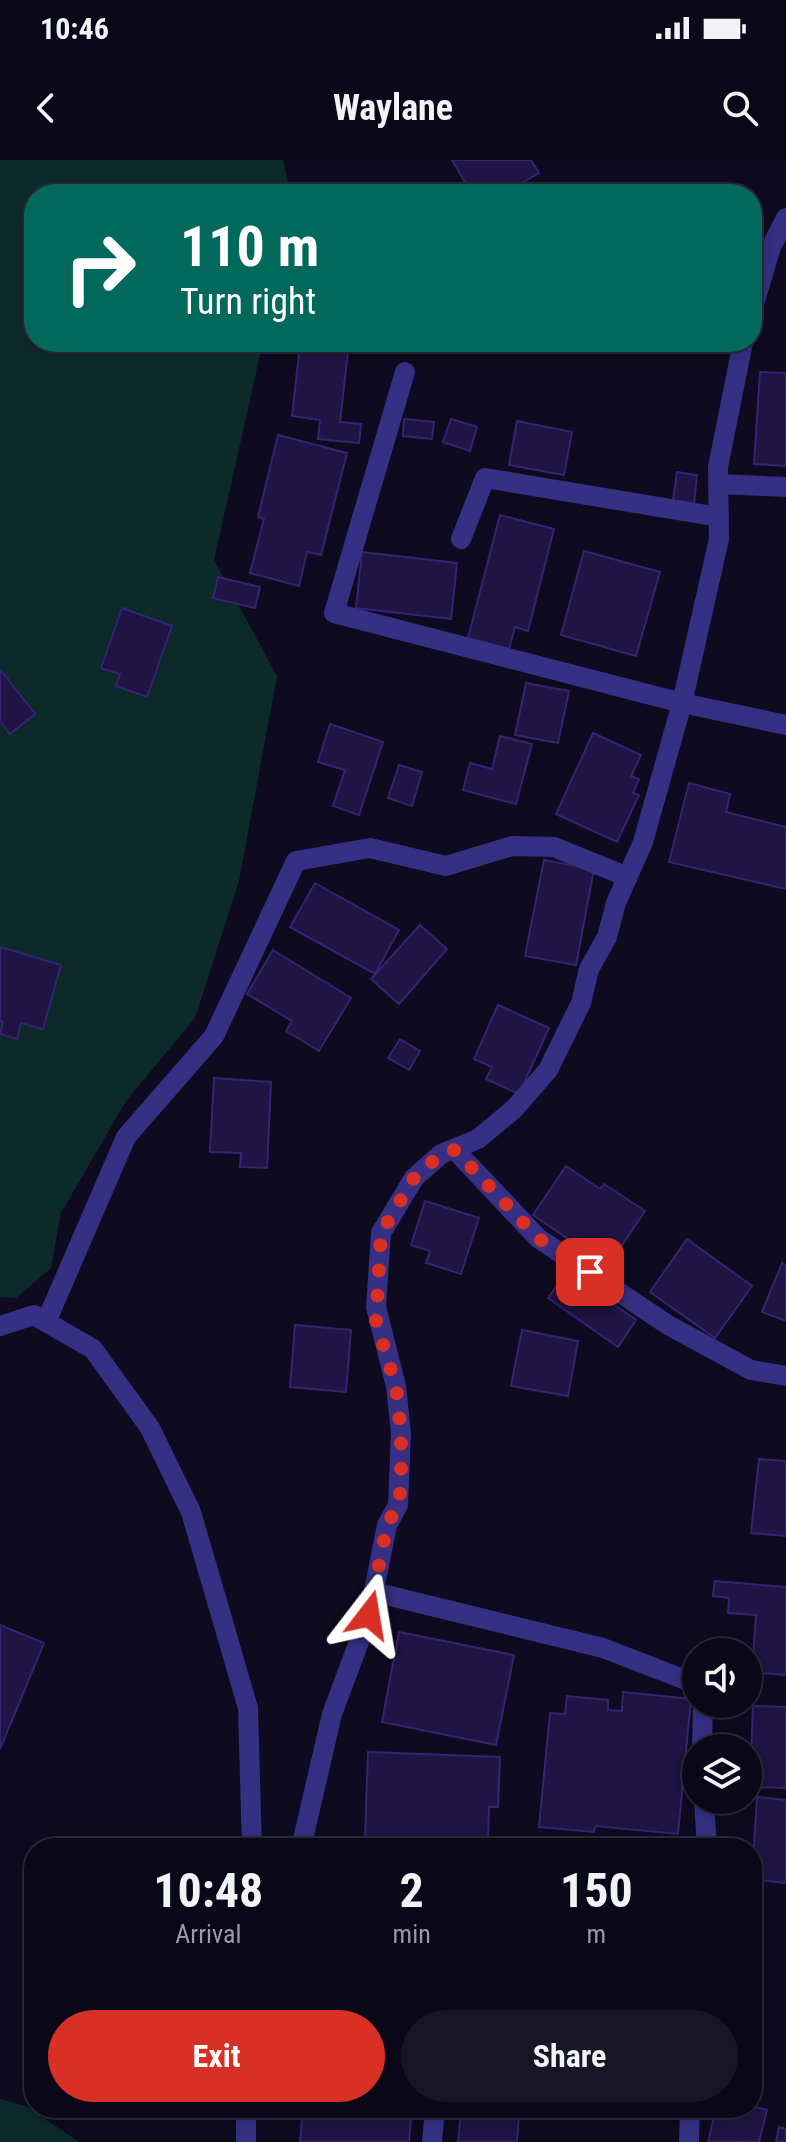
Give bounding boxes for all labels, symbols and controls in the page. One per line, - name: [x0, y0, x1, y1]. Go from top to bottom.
- text: 10:46: [40, 11, 109, 46]
- icon: back: [24, 86, 68, 130]
- icon: search: [718, 86, 762, 130]
- text: Waylane: [333, 87, 453, 129]
- text: 110 m: [180, 214, 319, 280]
- icon: right: [48, 216, 152, 320]
- text: Turn right: [180, 281, 316, 323]
- pin: [556, 1238, 624, 1306]
- icon: arrive: [568, 1250, 612, 1294]
- position arrow: [327, 1573, 411, 1657]
- map controls: [682, 1638, 762, 1814]
- button: sound: [682, 1638, 762, 1718]
- button: layers: [682, 1734, 762, 1814]
- text: 10:48: [153, 1862, 263, 1919]
- text: 2: [400, 1862, 424, 1919]
- text: 150: [560, 1862, 633, 1919]
- text: Arrival: [175, 1919, 241, 1949]
- text: min: [393, 1919, 431, 1949]
- text: m: [587, 1919, 606, 1949]
- button: Exit: [48, 2010, 385, 2102]
- button: Share: [401, 2010, 738, 2102]

